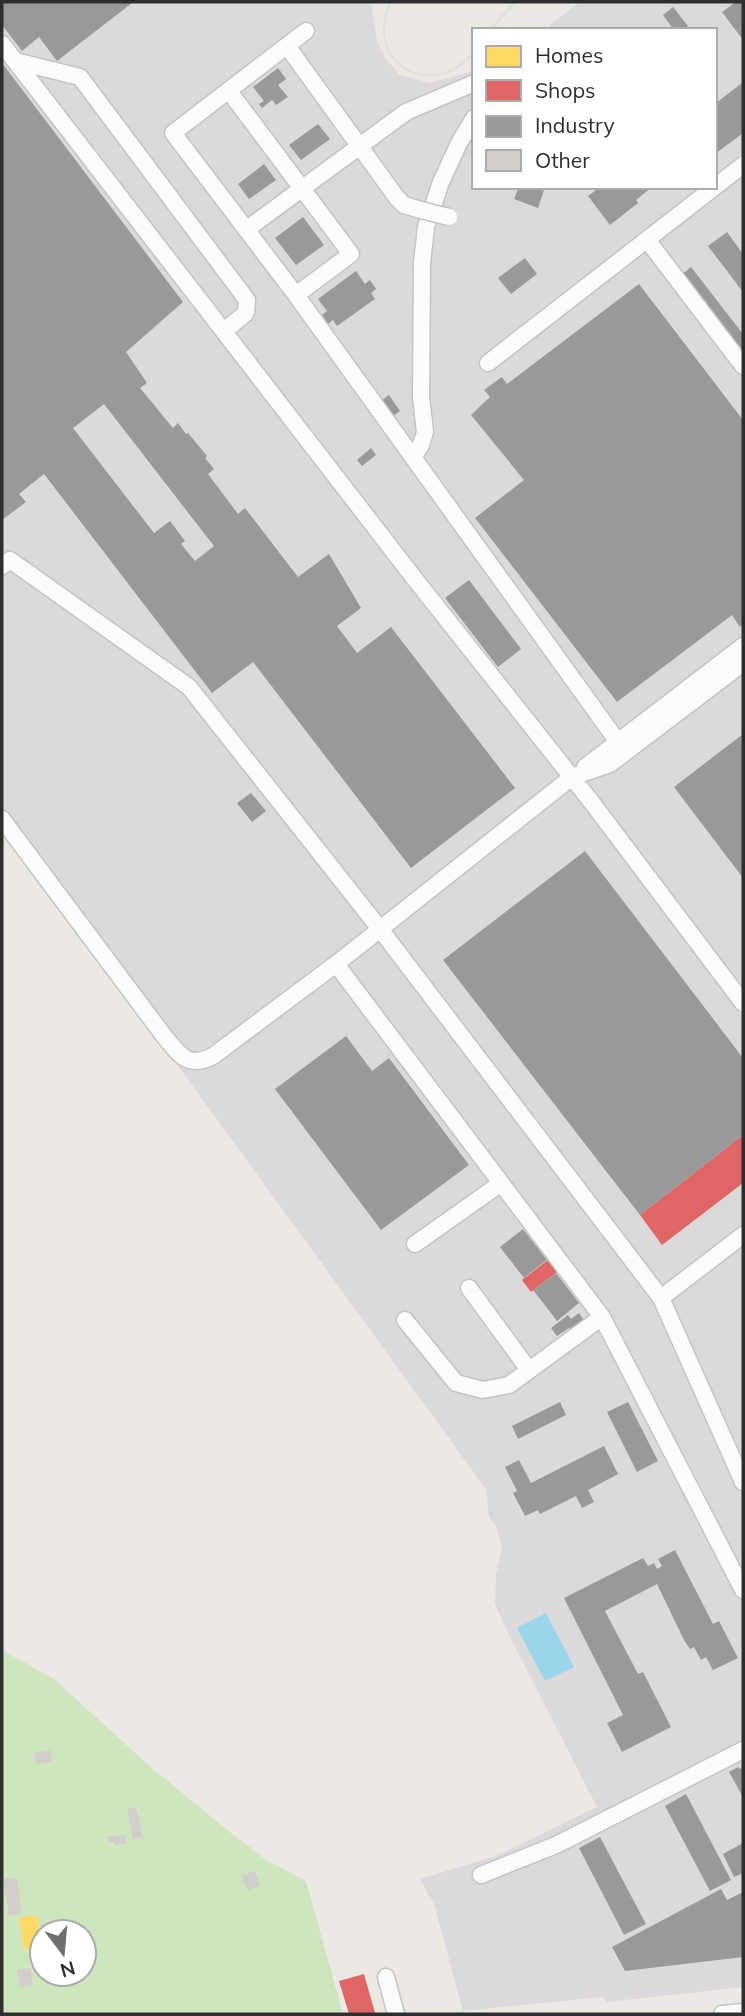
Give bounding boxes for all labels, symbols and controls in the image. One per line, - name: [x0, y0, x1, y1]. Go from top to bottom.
- legend: [472, 28, 717, 189]
- text: Homes: [535, 42, 603, 68]
- text: Shops: [535, 77, 595, 103]
- text: Industry: [535, 112, 615, 138]
- text: Other: [535, 147, 590, 173]
- north arrow: [28, 1918, 98, 1988]
- text: N: [57, 1956, 78, 1983]

